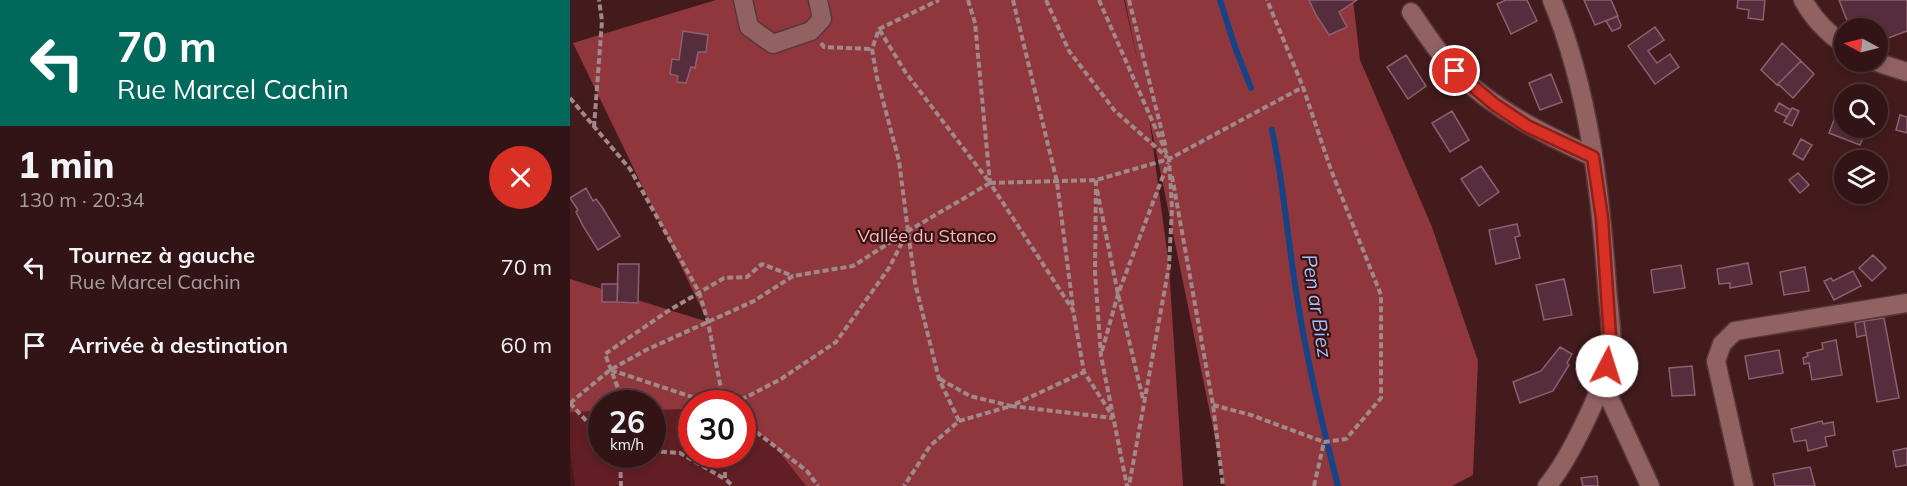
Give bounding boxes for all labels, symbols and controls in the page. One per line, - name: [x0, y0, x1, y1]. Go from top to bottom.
- north arrow: [1834, 18, 1888, 72]
- map controls: [1834, 18, 1888, 204]
- text: 70 m: [117, 20, 217, 73]
- icon: left: [18, 24, 96, 102]
- pin: [1429, 45, 1480, 96]
- icon: arrive: [1438, 54, 1471, 87]
- text: Rue Marcel Cachin: [117, 72, 349, 106]
- button: search: [1834, 84, 1888, 138]
- text: 1 min: [18, 142, 114, 187]
- button: close: [489, 146, 552, 209]
- button: layers: [1834, 150, 1888, 204]
- text: 130 m · 20:34: [18, 187, 144, 212]
- park label: Vallée du Stanco: [858, 224, 996, 247]
- text: Tournez à gauche: [69, 241, 255, 269]
- icon: left: [18, 251, 51, 284]
- water label: Pen ar Biez: [1297, 252, 1338, 360]
- text: 70 m: [501, 253, 552, 281]
- text: Rue Marcel Cachin: [69, 269, 241, 294]
- icon: arrive: [18, 329, 51, 362]
- text: Arrivée à destination: [69, 331, 288, 359]
- text: 60 m: [501, 331, 552, 359]
- position arrow: [1575, 334, 1639, 398]
- speed limit sign: 30: [678, 390, 756, 468]
- text: 26: [609, 403, 645, 441]
- text: km/h: [610, 435, 644, 454]

